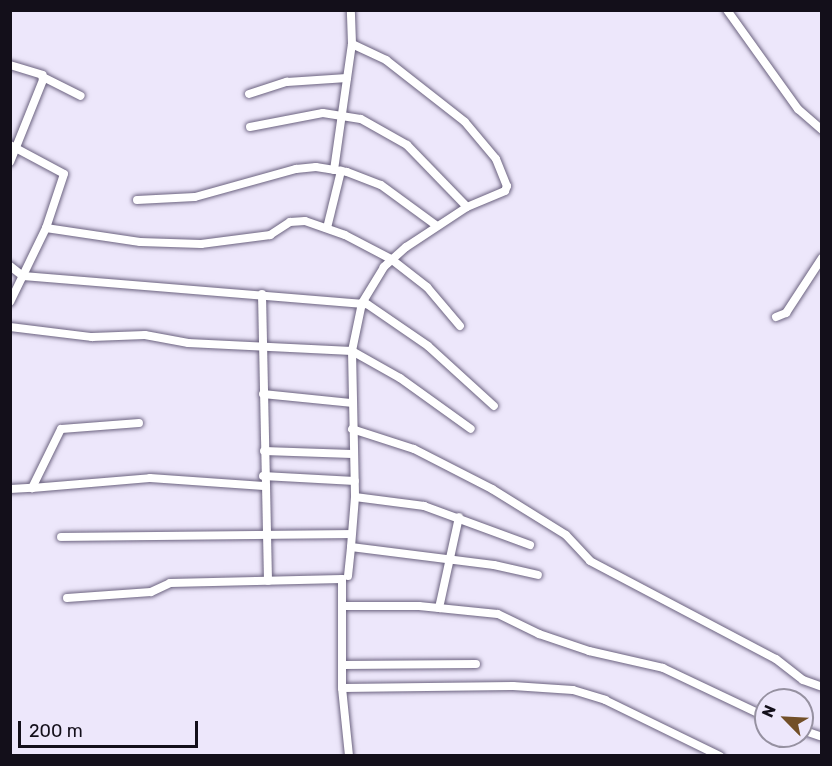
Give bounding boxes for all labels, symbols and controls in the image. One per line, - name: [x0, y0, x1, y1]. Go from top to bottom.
- north arrow: [754, 688, 814, 748]
- text: N: [758, 702, 780, 720]
- scale bar: [21, 709, 201, 747]
- text: 200 m: [29, 720, 83, 742]

